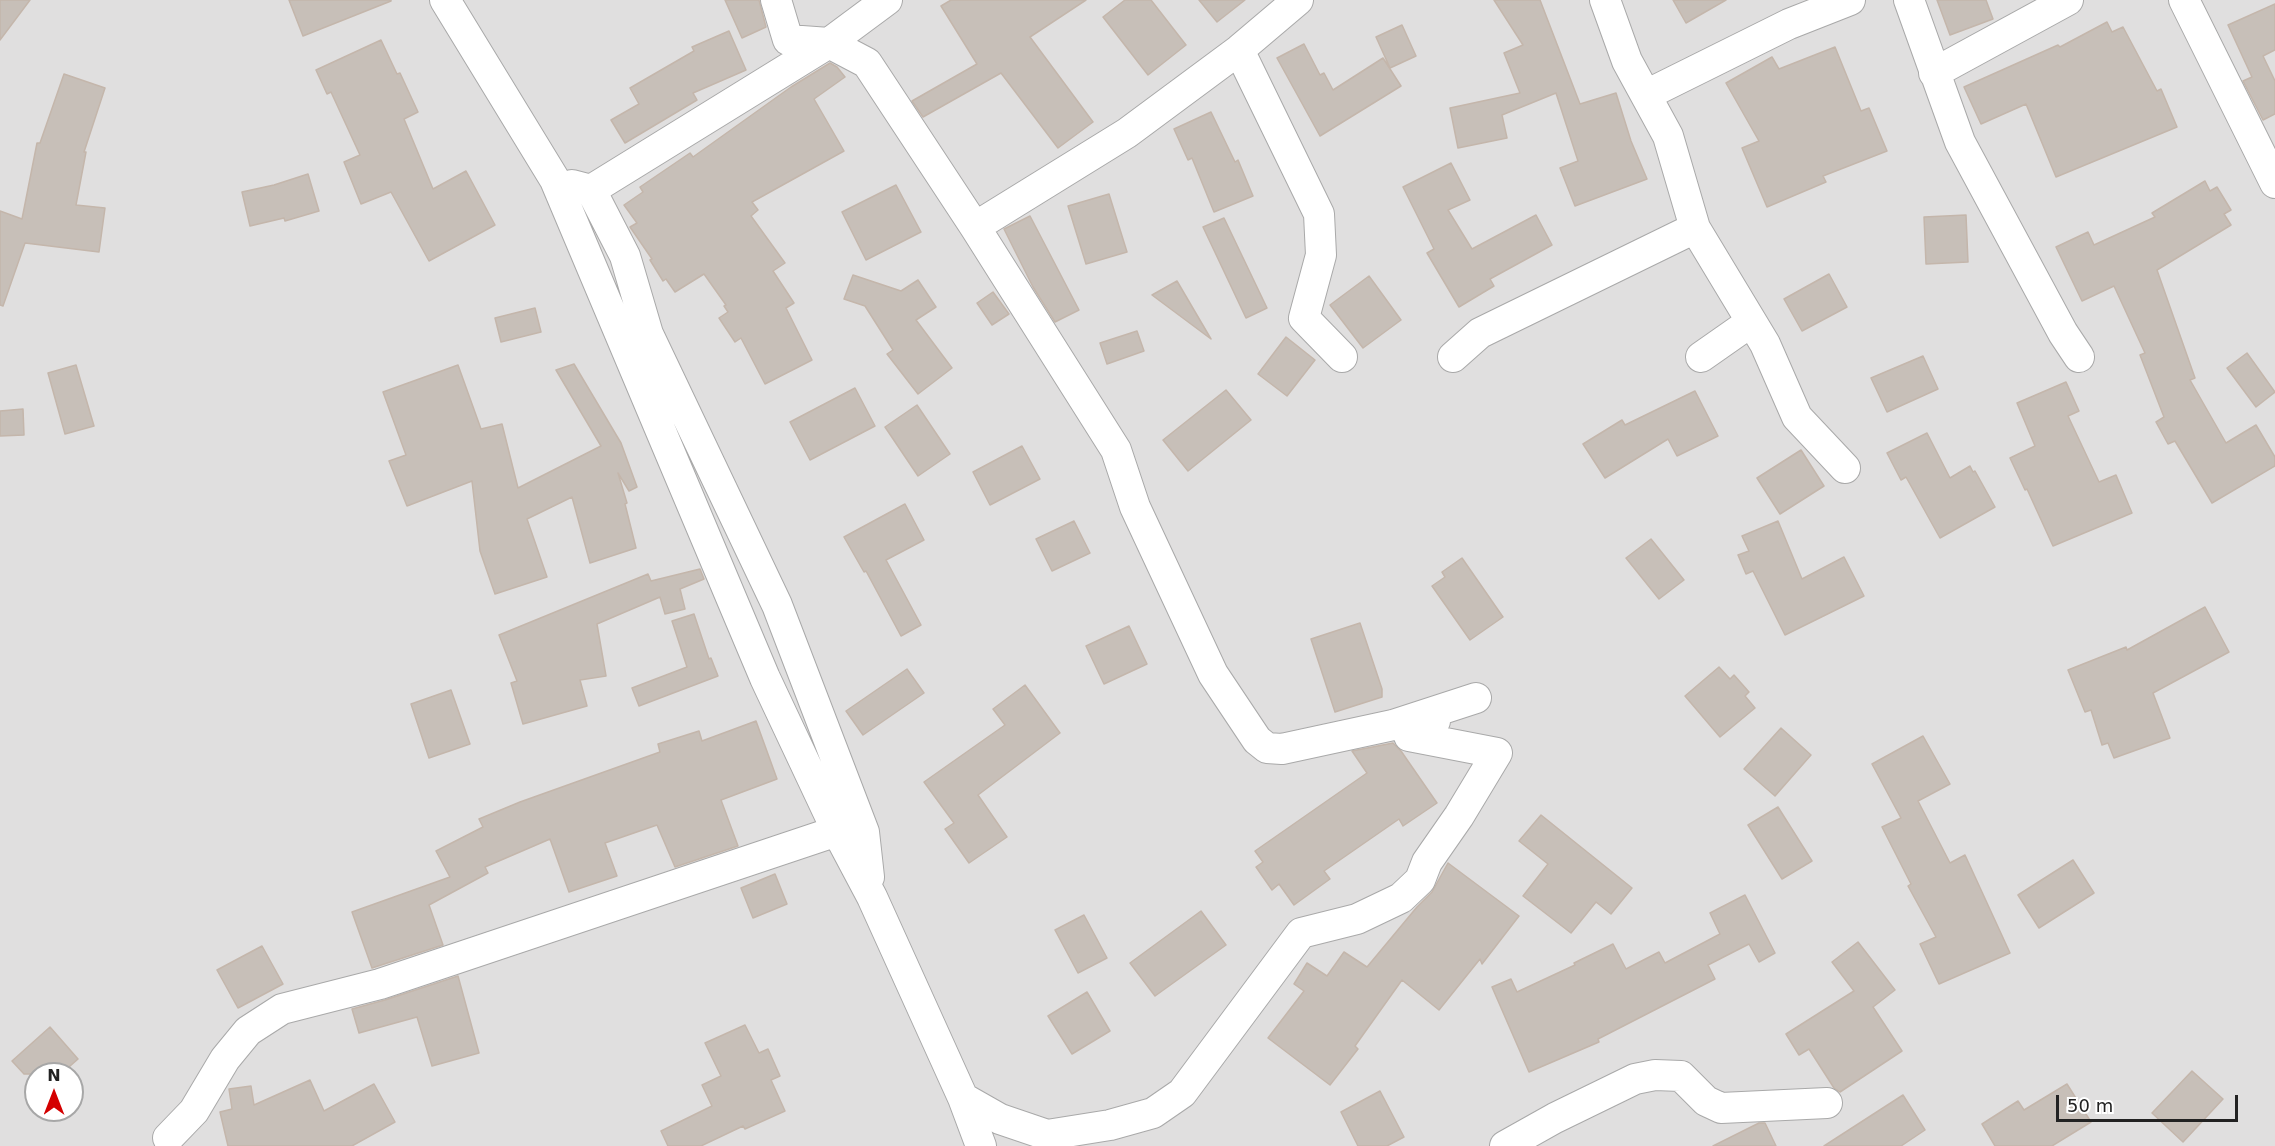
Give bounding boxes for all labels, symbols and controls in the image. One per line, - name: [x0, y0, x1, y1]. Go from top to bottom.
- north arrow: [24, 1062, 84, 1122]
- text: N: [47, 1066, 61, 1085]
- scale bar: [2059, 1083, 2240, 1121]
- text: 50 m: [2067, 1095, 2113, 1116]

